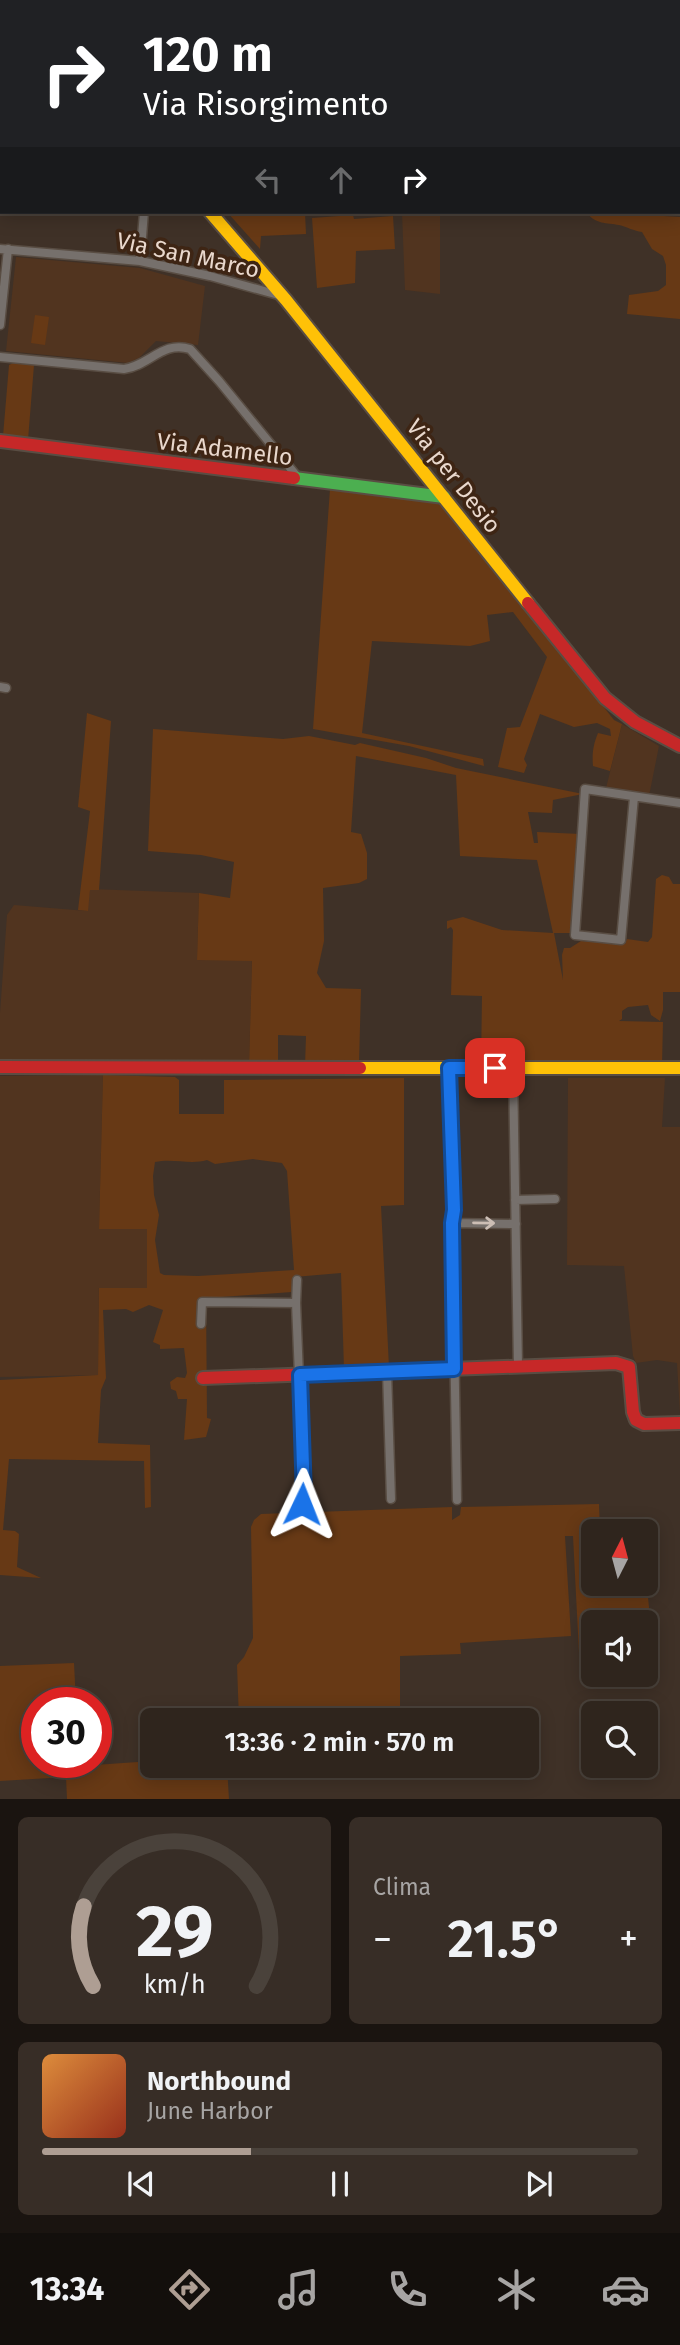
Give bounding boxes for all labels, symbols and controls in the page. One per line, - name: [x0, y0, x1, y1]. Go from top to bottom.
- text: 120 m: [143, 25, 273, 84]
- icon: right: [28, 28, 119, 119]
- text: Via Risorgimento: [143, 85, 389, 123]
- icon: left: [249, 161, 287, 199]
- icon: ahead: [322, 161, 360, 199]
- icon: right: [395, 161, 433, 199]
- street label: Via San Marco: [114, 226, 262, 284]
- street label: Via per Desio: [401, 413, 507, 539]
- street label: Via Adamello: [156, 427, 294, 471]
- pin: [465, 1038, 525, 1098]
- icon: arrive: [476, 1049, 514, 1087]
- one-way arrow: [472, 1216, 495, 1230]
- position arrow: [265, 1467, 339, 1541]
- north arrow: [581, 1519, 658, 1596]
- map controls: [581, 1519, 658, 1778]
- button: sound: [581, 1610, 658, 1687]
- speed limit sign: 30: [21, 1687, 112, 1778]
- button: search: [581, 1701, 658, 1778]
- text: 13:36 · 2 min · 570 m: [225, 1727, 454, 1758]
- text: Clima: [373, 1873, 431, 1901]
- text: 29: [136, 1889, 213, 1976]
- text: 21.5°: [447, 1908, 564, 1971]
- text: −: [373, 1916, 392, 1962]
- text: +: [619, 1916, 638, 1962]
- text: km/h: [144, 1970, 205, 2000]
- text: Northbound: [147, 2066, 291, 2097]
- text: June Harbor: [147, 2097, 273, 2125]
- icon: previous: [122, 2165, 160, 2203]
- icon: pause: [321, 2165, 359, 2203]
- icon: next: [520, 2165, 558, 2203]
- icon: directions: [165, 2265, 214, 2314]
- icon: music: [274, 2265, 323, 2314]
- icon: phone: [383, 2265, 432, 2314]
- icon: climate: [492, 2265, 541, 2314]
- icon: car: [601, 2265, 650, 2314]
- text: 13:34: [30, 2270, 104, 2308]

